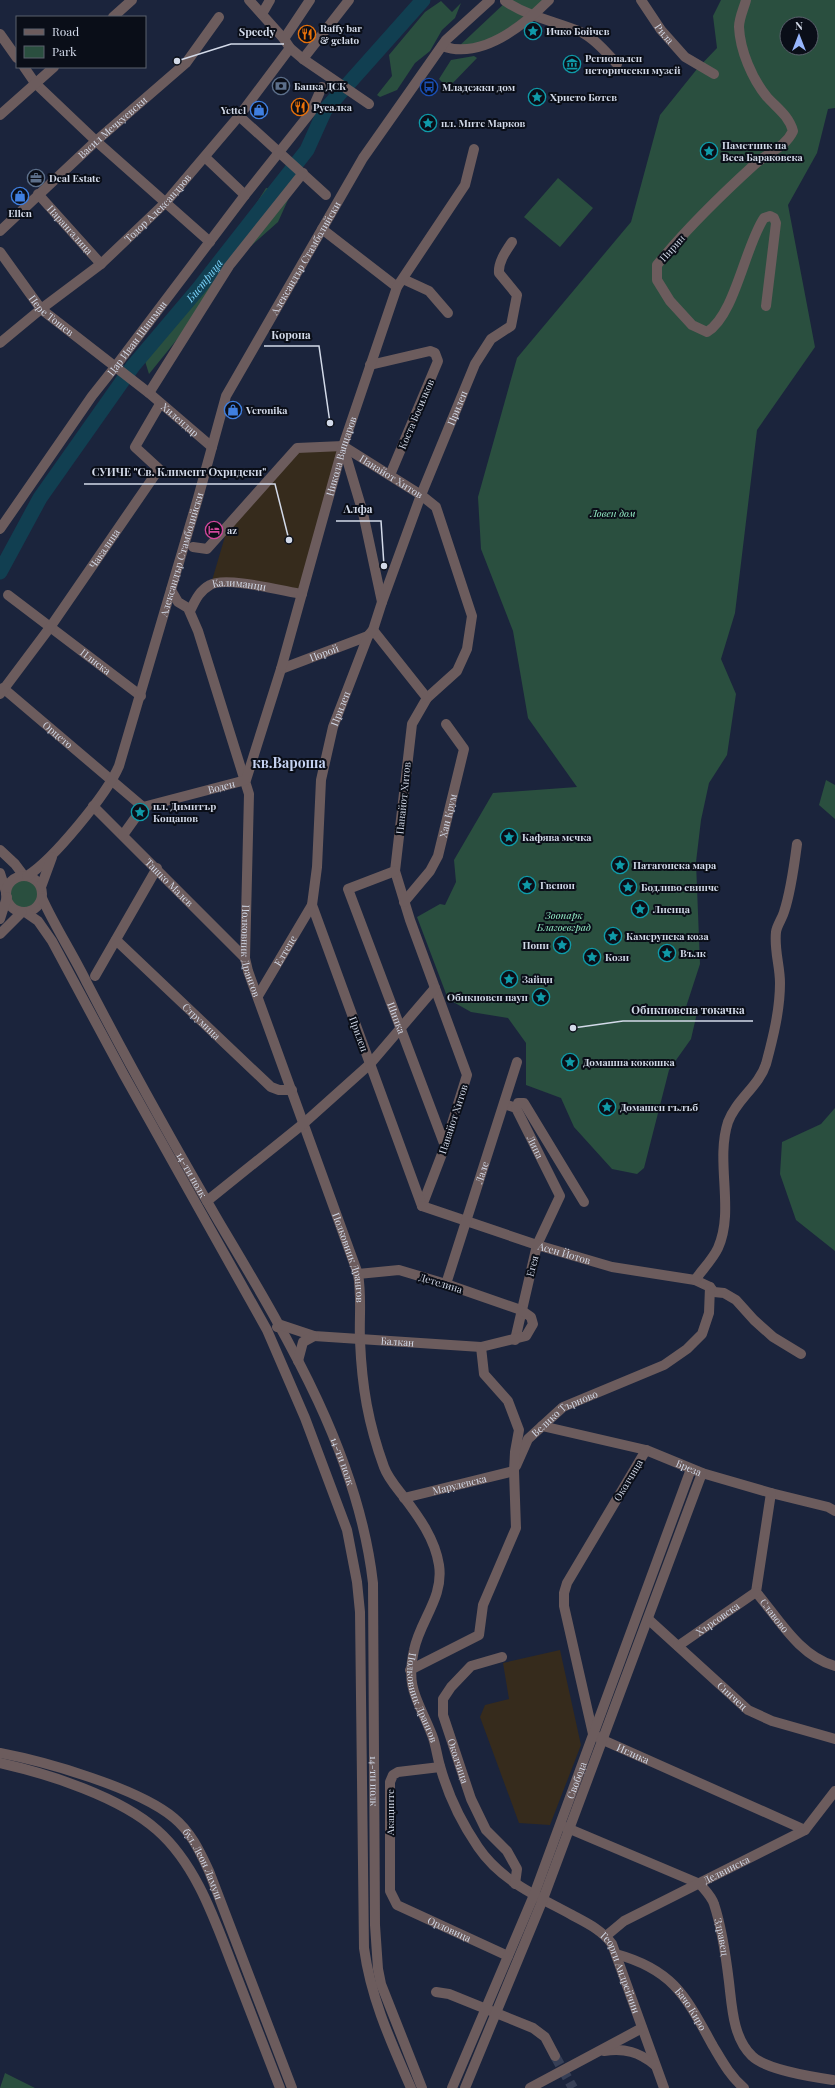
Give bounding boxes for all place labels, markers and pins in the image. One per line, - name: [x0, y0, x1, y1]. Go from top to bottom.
- callout: Speedy: [231, 21, 284, 44]
- place label: Raffy bar & gelato: [320, 21, 362, 47]
- place icon: Ичко Бойчев: [523, 21, 543, 41]
- restaurant icon: Raffy bar & gelato: [297, 24, 317, 44]
- place label: Ичко Бойчев: [546, 24, 610, 38]
- place label: Регионален исторически музей: [585, 51, 681, 77]
- museum icon: Регионален исторически музей: [562, 54, 582, 74]
- bank icon: Банка ДСК: [271, 76, 291, 96]
- bus stop icon: Младежки дом: [419, 77, 439, 97]
- place label: Банка ДСК: [294, 79, 347, 93]
- place label: Младежки дом: [442, 80, 516, 94]
- place icon: Христо Ботев: [527, 87, 547, 107]
- place label: Христо Ботев: [550, 90, 617, 104]
- restaurant icon: Русалка: [290, 97, 310, 117]
- shop icon: Yettel: [249, 100, 269, 120]
- place label: Русалка: [313, 100, 353, 114]
- place label: Yettel: [220, 103, 246, 117]
- place icon: пл. Мите Марков: [418, 113, 438, 133]
- place label: пл. Мите Марков: [441, 116, 526, 130]
- place label: Паметник на Веса Бараковска: [722, 138, 804, 164]
- place icon: Паметник на Веса Бараковска: [699, 141, 719, 161]
- office icon: Deal Estate: [26, 168, 46, 188]
- place label: Deal Estate: [49, 171, 101, 185]
- shop icon: Ellen: [10, 186, 30, 206]
- place label: Ellen: [8, 206, 33, 220]
- callout: Корона: [264, 323, 319, 346]
- shop icon: Veronika: [223, 400, 243, 420]
- place label: Veronika: [245, 403, 288, 417]
- callout: СУИЧЕ "Св. Климент Охридски": [84, 461, 275, 484]
- callout: Алфа: [336, 498, 381, 521]
- hotel icon: az: [204, 520, 224, 540]
- place label: az: [227, 523, 237, 537]
- place label: пл. Димитър Кощанов: [153, 799, 216, 825]
- place icon: пл. Димитър Кощанов: [130, 802, 150, 822]
- place icon: Кафява мечка: [499, 827, 519, 847]
- place label: Кафява мечка: [522, 830, 592, 844]
- place icon: Патагонска мара: [610, 855, 630, 875]
- place label: Патагонска мара: [633, 858, 717, 872]
- place icon: Гвенон: [517, 875, 537, 895]
- place icon: Бодливо свинче: [618, 877, 638, 897]
- place label: Гвенон: [540, 878, 576, 892]
- place label: Бодливо свинче: [641, 880, 719, 894]
- place icon: Лисица: [630, 899, 650, 919]
- place label: Лисица: [652, 902, 691, 916]
- place icon: Камерунска коза: [603, 926, 623, 946]
- place label: Камерунска коза: [626, 929, 709, 943]
- place icon: Пони: [552, 935, 572, 955]
- place label: Пони: [523, 938, 549, 952]
- place icon: Вълк: [657, 943, 677, 963]
- place label: Вълк: [680, 946, 707, 960]
- place icon: Кози: [582, 947, 602, 967]
- place label: Кози: [605, 950, 630, 964]
- place icon: Зайци: [499, 969, 519, 989]
- place label: Зайци: [522, 972, 553, 986]
- place icon: Обикновен паун: [531, 987, 551, 1007]
- place label: Обикновен паун: [447, 990, 529, 1004]
- callout: Обикновена токачка: [623, 998, 753, 1021]
- place icon: Домашна кокошка: [560, 1052, 580, 1072]
- place label: Домашна кокошка: [583, 1055, 675, 1069]
- place icon: Домашен гълъб: [597, 1097, 617, 1117]
- place label: Домашен гълъб: [620, 1100, 698, 1114]

